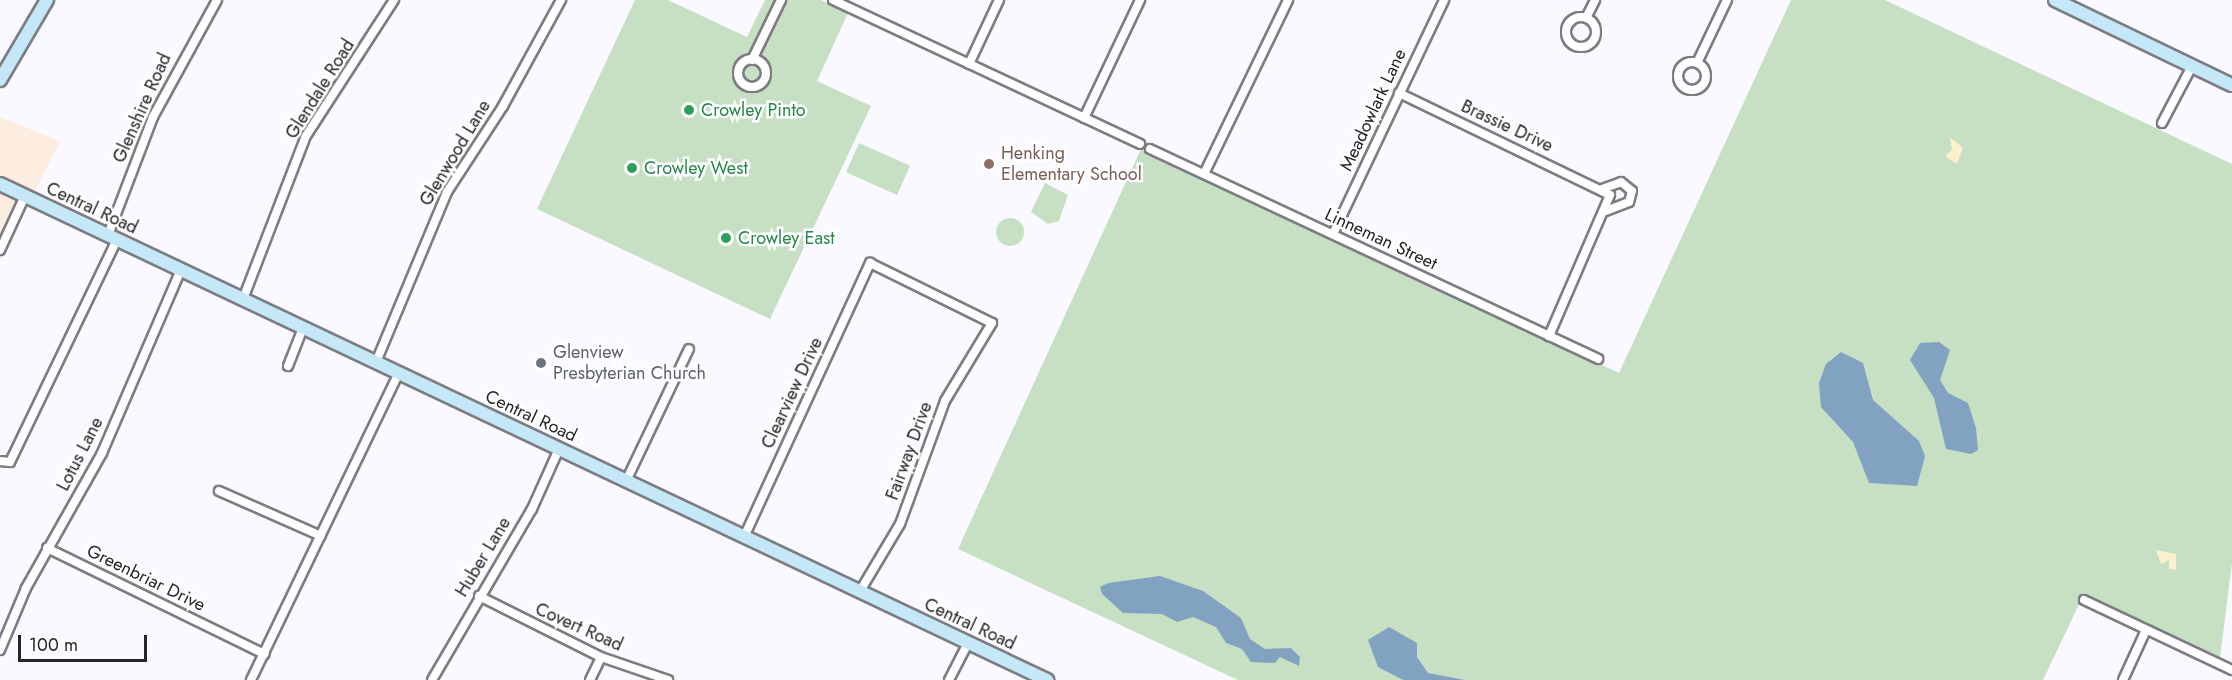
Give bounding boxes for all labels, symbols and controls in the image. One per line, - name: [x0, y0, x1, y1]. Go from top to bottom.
- street label: Glendale Road: [281, 35, 359, 143]
- street label: Meadowlark Lane: [1335, 45, 1411, 175]
- street label: Glenshire Road: [108, 50, 176, 166]
- street label: Brassie Drive: [1458, 95, 1556, 157]
- street label: Glenwood Lane: [415, 96, 495, 210]
- place label: Crowley Pinto: [701, 99, 806, 121]
- marker: Crowley Pinto: [682, 103, 696, 117]
- place label: Henking Elementary School: [1001, 143, 1142, 186]
- place label: Crowley West: [644, 157, 748, 179]
- marker: Henking Elementary School: [982, 157, 996, 171]
- marker: Crowley West: [625, 161, 639, 175]
- street label: Central Road: [43, 177, 141, 239]
- street label: Linneman Street: [1321, 204, 1441, 274]
- place label: Crowley East: [738, 227, 835, 249]
- marker: Crowley East: [719, 231, 733, 245]
- street label: Clearview Drive: [757, 334, 827, 452]
- place label: Glenview Presbyterian Church: [553, 342, 706, 385]
- marker: Glenview Presbyterian Church: [534, 356, 548, 370]
- street label: Central Road: [482, 385, 580, 447]
- street label: Fairway Drive: [881, 399, 937, 503]
- street label: Lotus Lane: [52, 414, 108, 494]
- street label: Huber Lane: [451, 513, 515, 601]
- street label: Greenbriar Drive: [83, 540, 209, 616]
- street label: Central Road: [921, 593, 1019, 655]
- street label: Covert Road: [532, 598, 626, 656]
- scale bar: [21, 623, 150, 661]
- text: 100 m: [29, 632, 78, 658]

